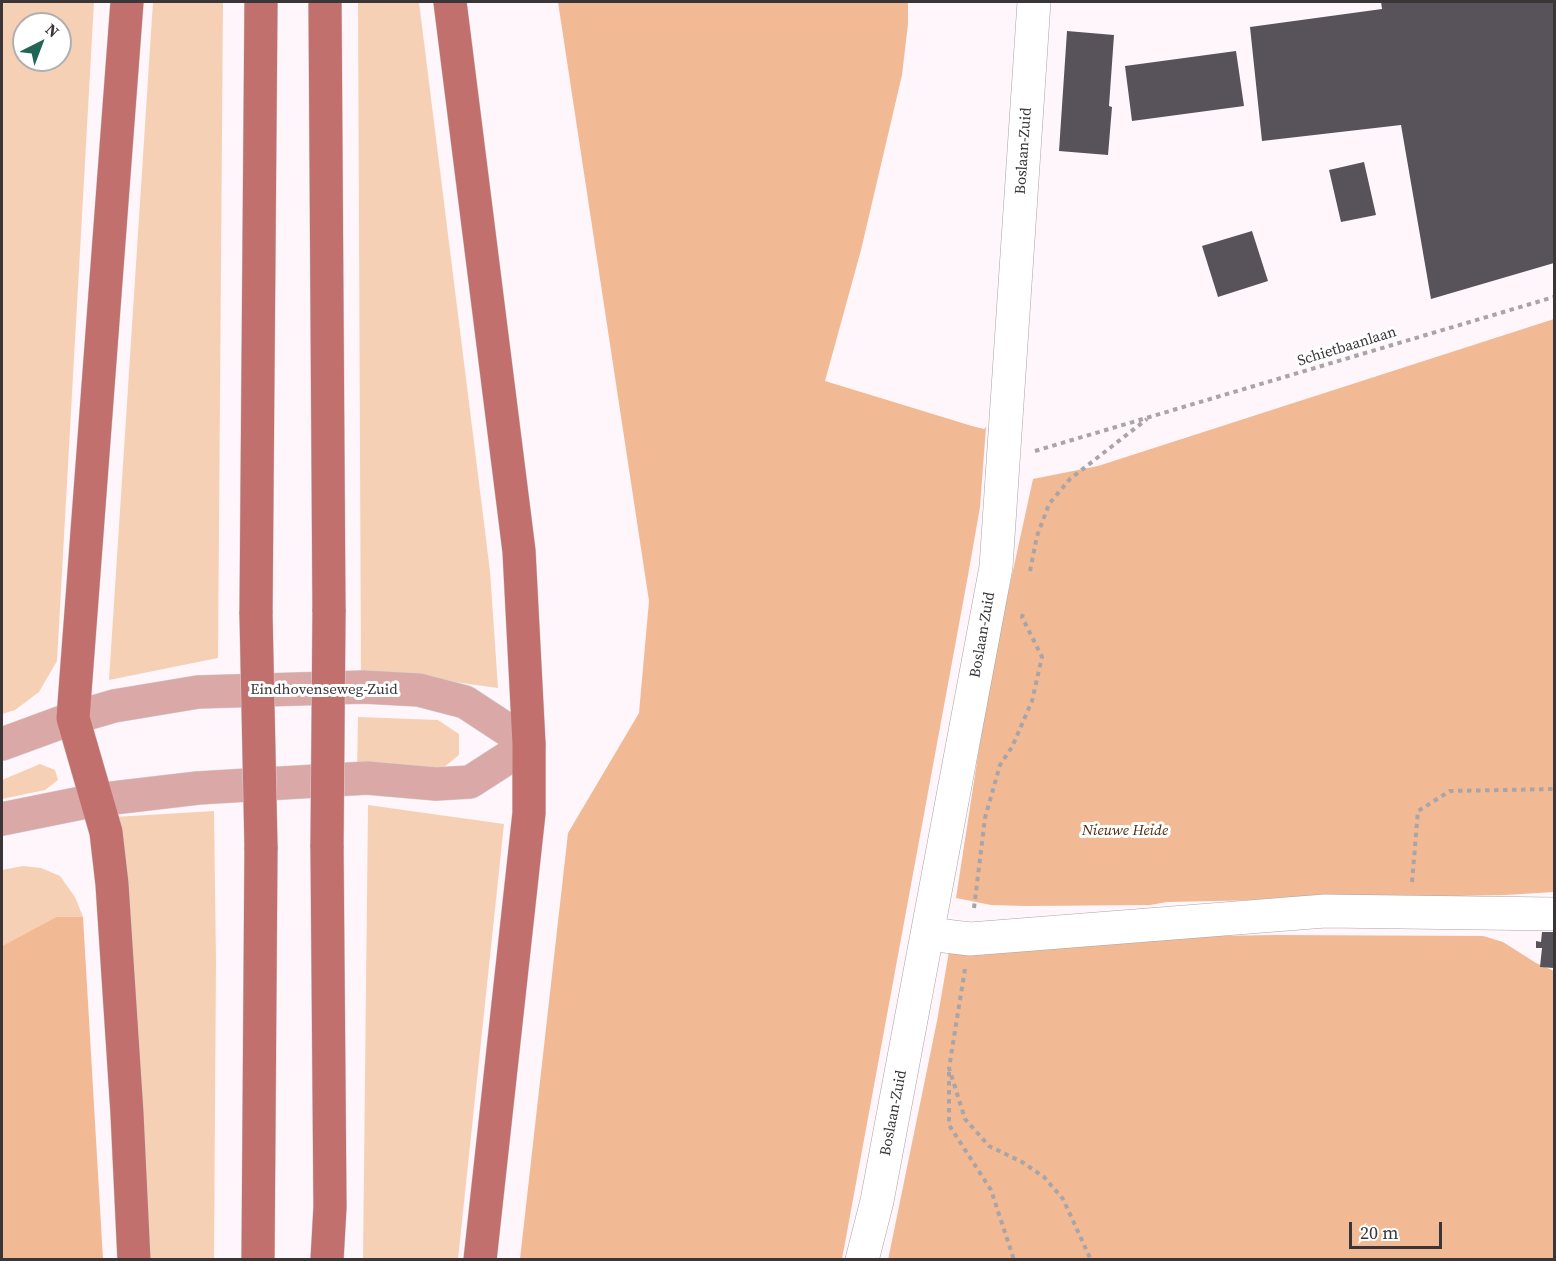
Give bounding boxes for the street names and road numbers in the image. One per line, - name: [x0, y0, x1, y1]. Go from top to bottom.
- street label: Boslaan-Zuid: [1012, 107, 1036, 195]
- street label: Schietbaanlaan: [1295, 323, 1399, 371]
- street label: Boslaan-Zuid: [967, 591, 999, 679]
- street label: Eindhovenseweg-Zuid: [250, 681, 398, 699]
- street label: Boslaan-Zuid: [877, 1069, 911, 1157]

